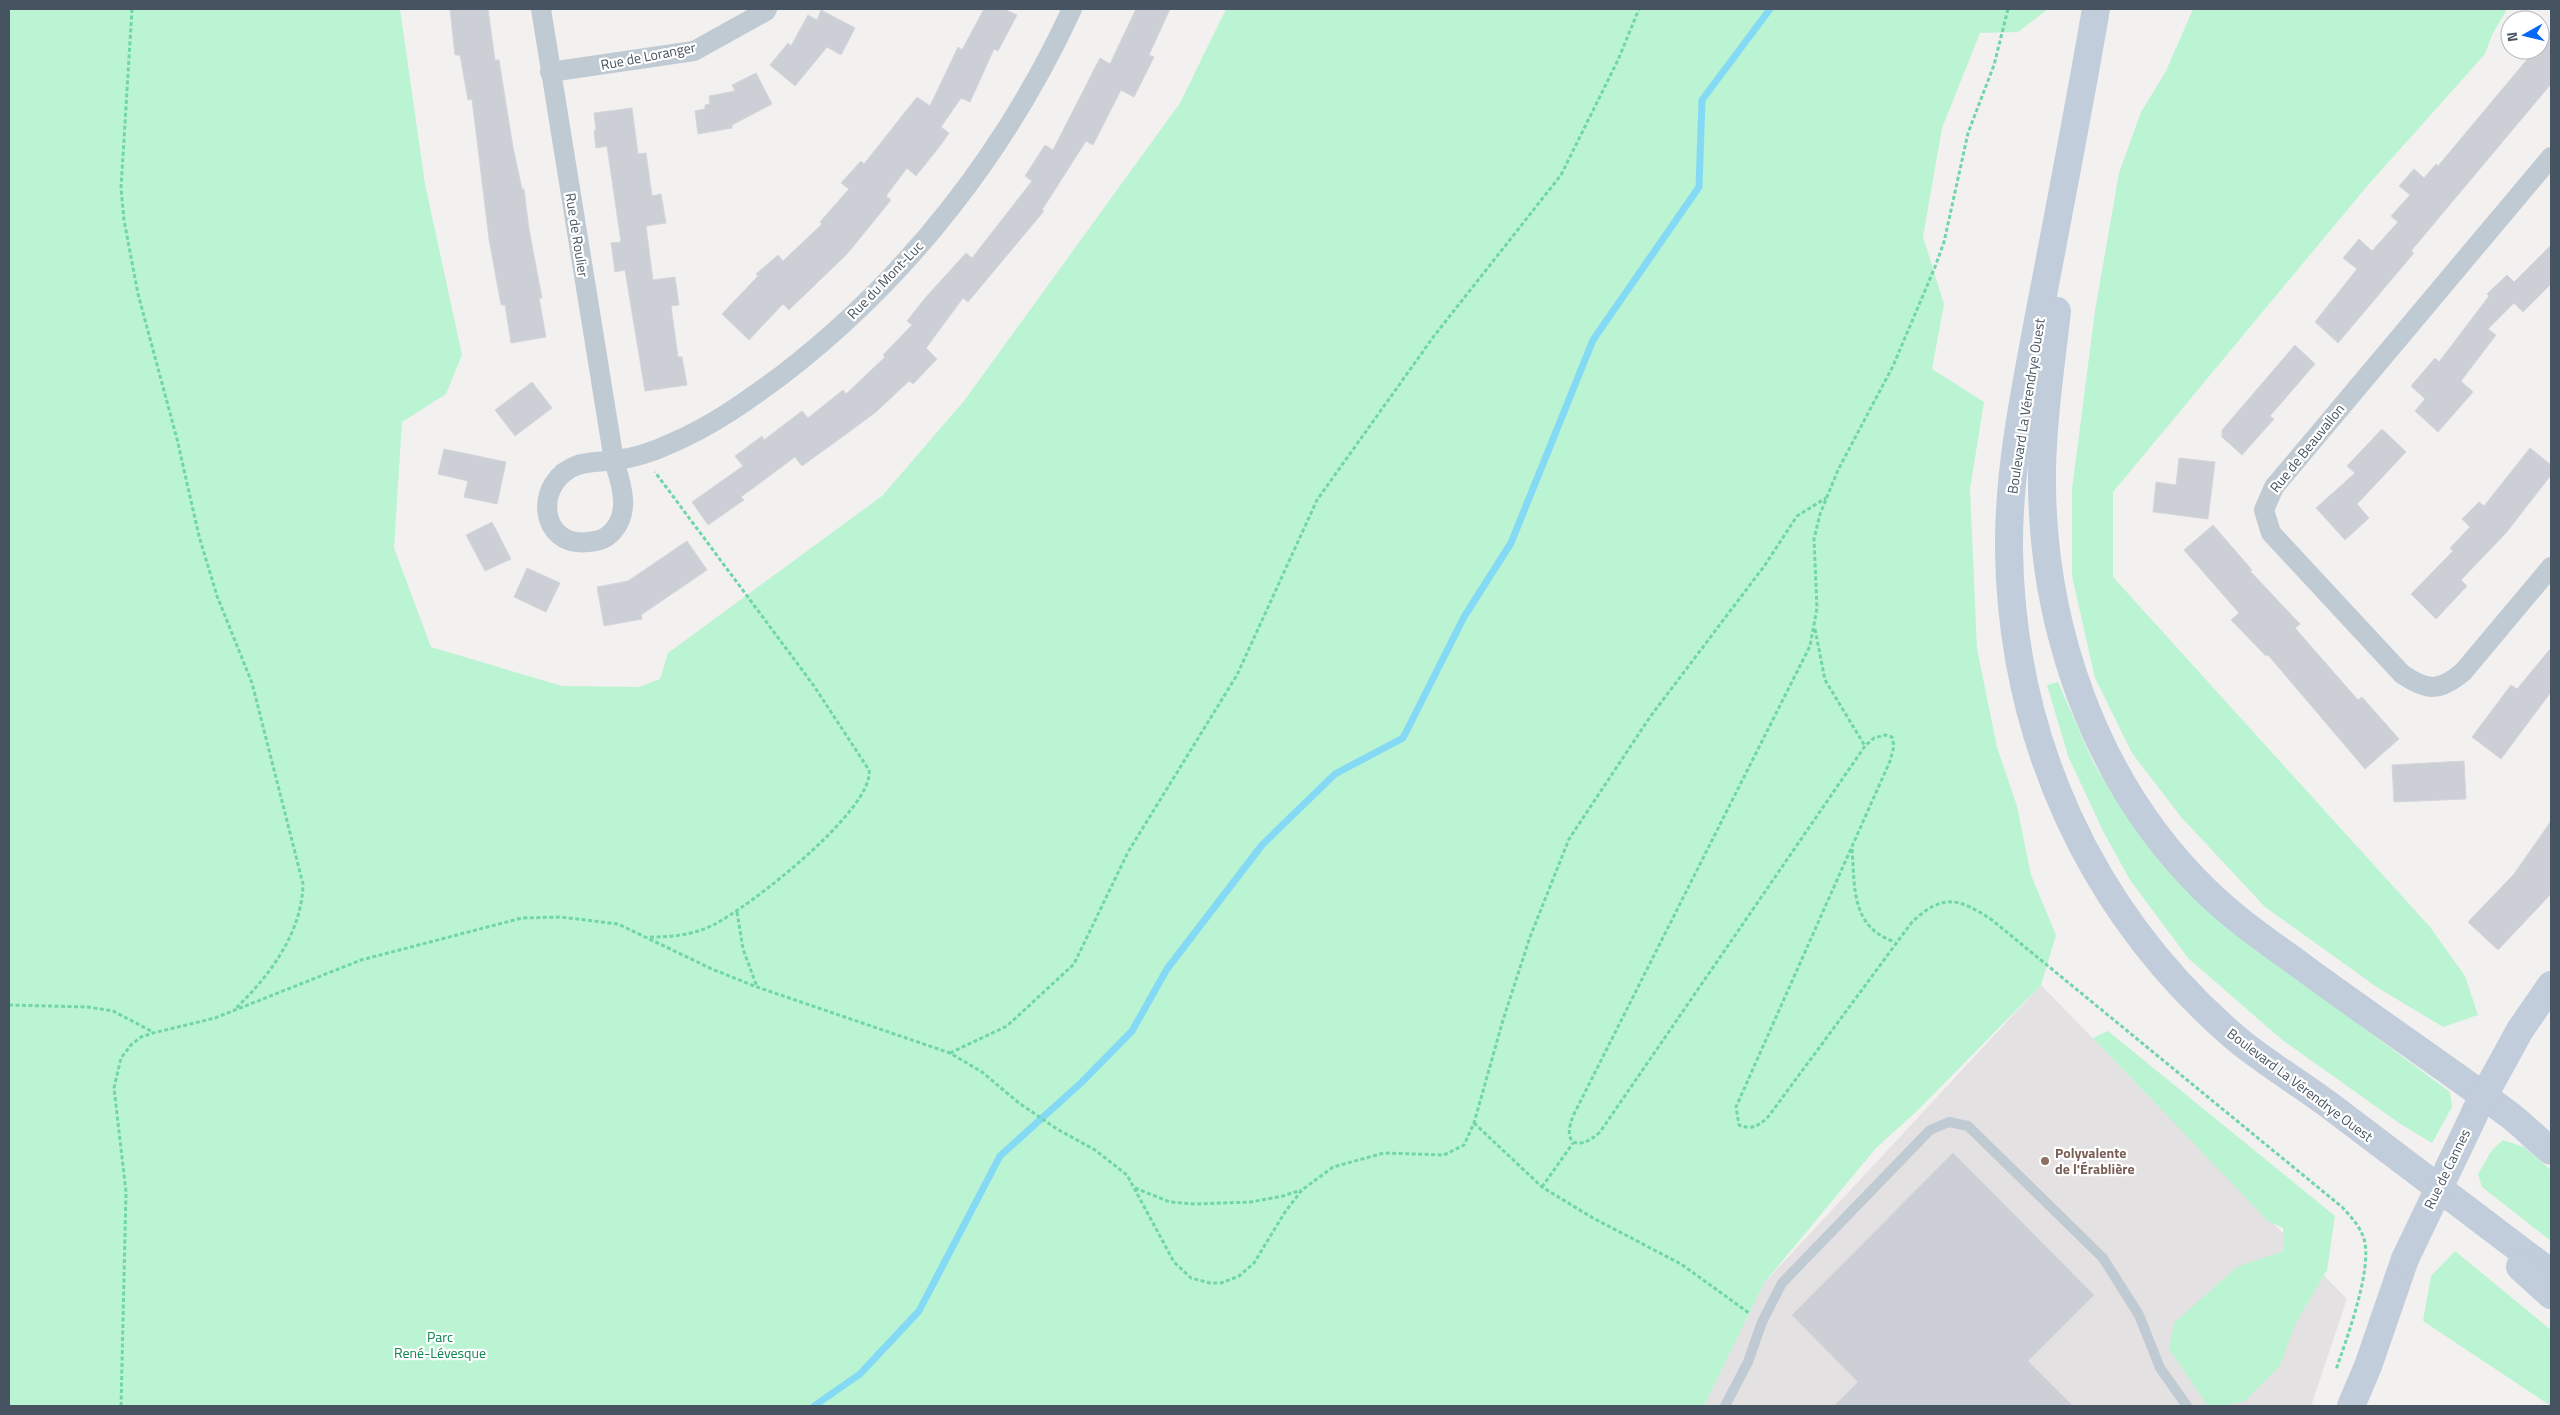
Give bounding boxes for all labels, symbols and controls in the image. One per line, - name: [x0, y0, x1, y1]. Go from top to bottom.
- north arrow: [2500, 10, 2550, 60]
- text: N: [2501, 31, 2523, 43]
- street label: Rue de Loranger: [599, 36, 697, 75]
- street label: Rue de Roulier: [560, 191, 595, 279]
- street label: Rue du Mont-Luc: [842, 236, 927, 323]
- street label: Boulevard La Vérendrye Ouest: [2001, 317, 2050, 495]
- street label: Rue de Beauvallon: [2264, 399, 2349, 497]
- street label: Boulevard La Vérendrye Ouest: [2223, 1023, 2378, 1146]
- street label: Rue de Cannes: [2418, 1125, 2475, 1212]
- place label: Polyvalente de l'Érablière: [2055, 1142, 2135, 1179]
- marker: Polyvalente de l'Érablière: [2039, 1155, 2051, 1167]
- park label: Parc René-Lévesque: [394, 1326, 486, 1363]

